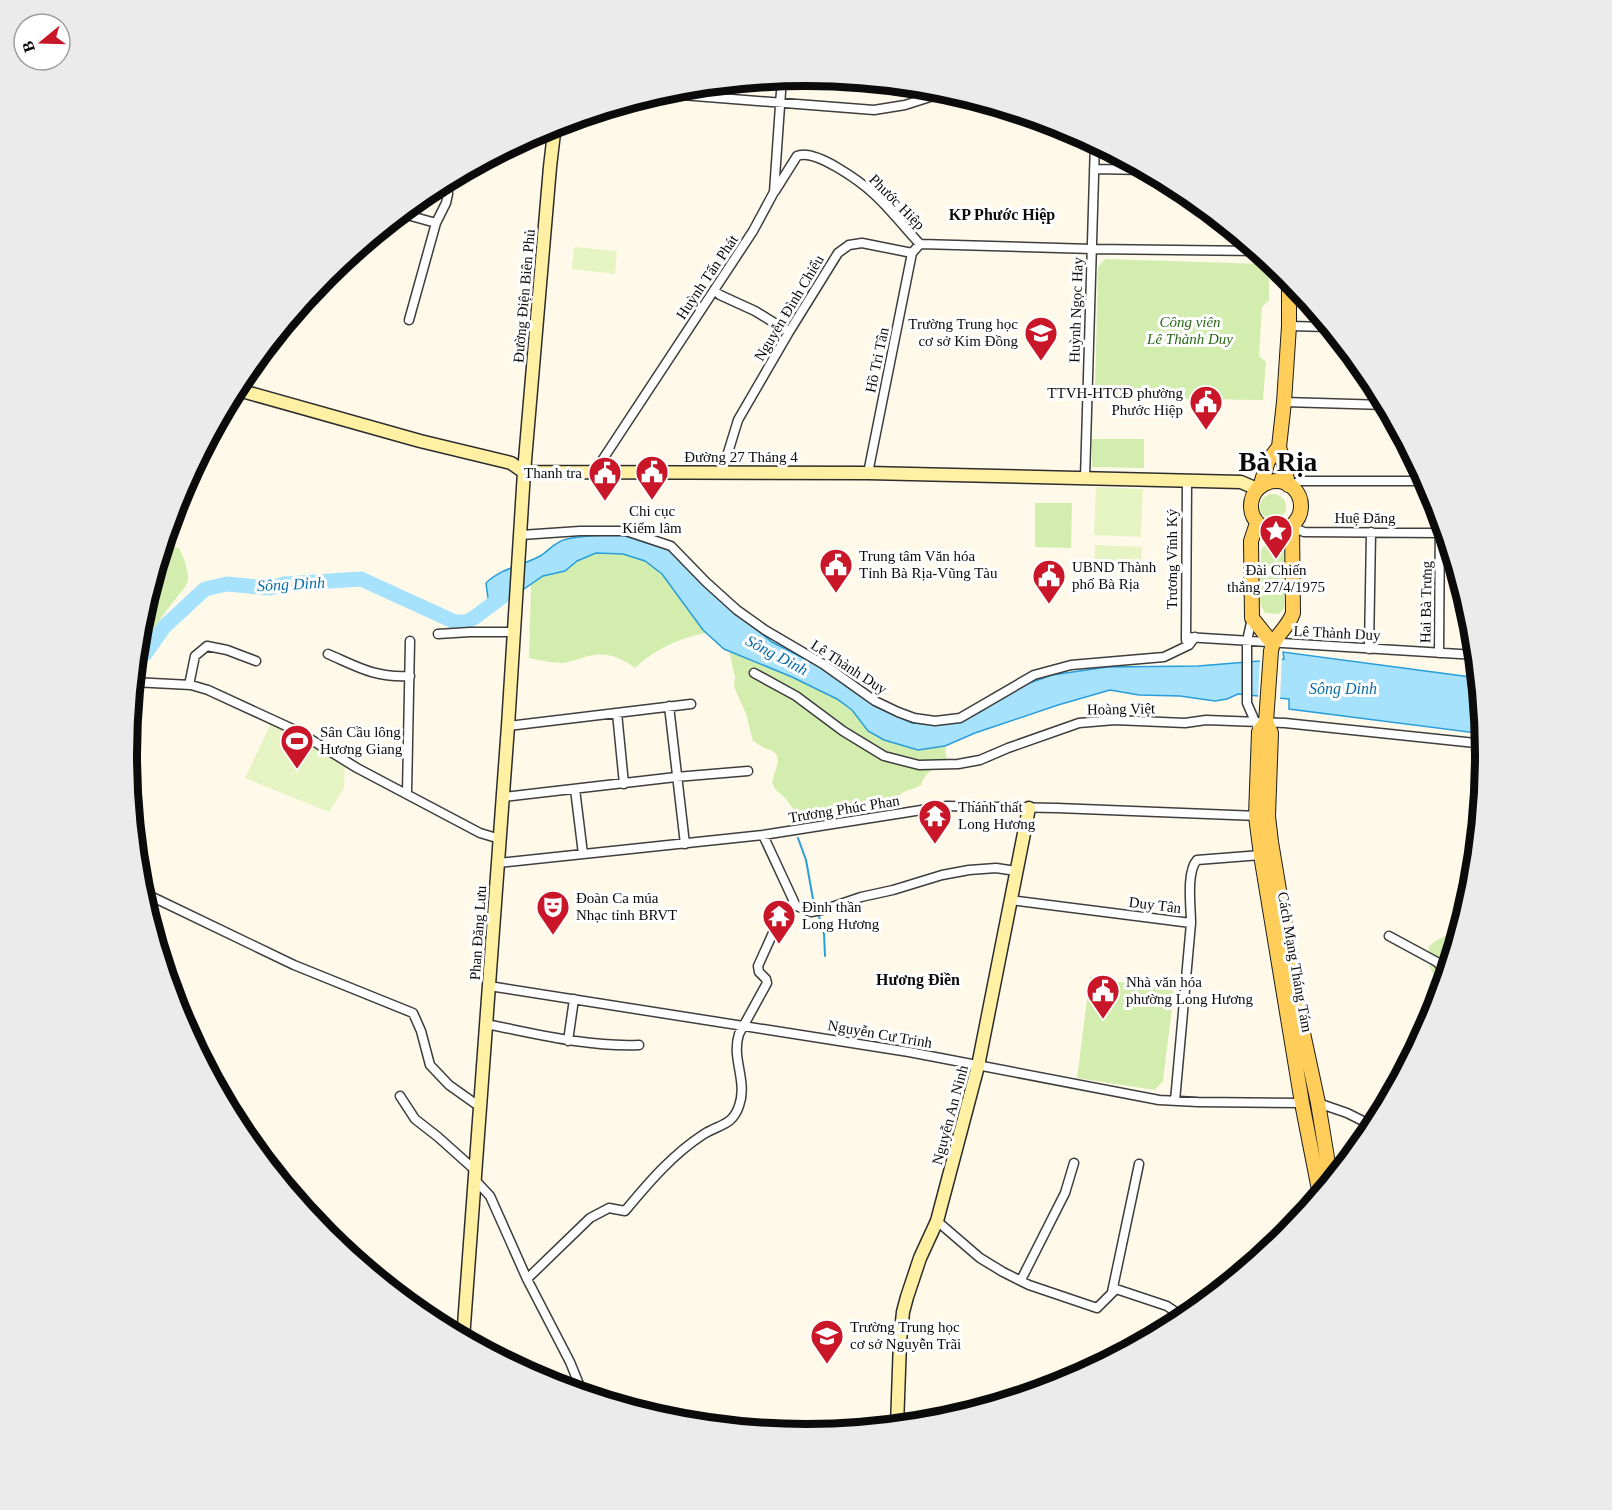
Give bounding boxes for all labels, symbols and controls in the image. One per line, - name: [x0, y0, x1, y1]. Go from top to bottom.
- north arrow: [12, 12, 72, 72]
- text: B: [18, 39, 38, 55]
- street label: Phước Hiệp: [866, 171, 928, 233]
- district label: KP Phước Hiệp: [949, 206, 1055, 224]
- street label: Đường Điện Biên Phủ: [510, 228, 538, 363]
- street label: Huỳnh Tấn Phát: [673, 231, 742, 322]
- street label: Nguyễn Đình Chiểu: [751, 252, 827, 364]
- street label: Huỳnh Ngọc Hay: [1066, 256, 1086, 363]
- park label: Công viên Lê Thành Duy: [1146, 314, 1233, 347]
- school or university icon: Trường Trung học cơ sở Kim Đồng: [1023, 315, 1059, 362]
- place label: Trường Trung học cơ sở Kim Đồng: [908, 316, 1019, 349]
- street label: Hồ Tri Tân: [862, 325, 892, 394]
- public building icon: TTVH-HTCĐ phường Phước Hiệp: [1188, 384, 1224, 431]
- place label: TTVH-HTCĐ phường Phước Hiệp: [1047, 385, 1183, 418]
- district label: Bà Rịa: [1239, 447, 1318, 477]
- street label: Đường 27 Tháng 4: [684, 449, 798, 465]
- public building icon: Chi cục Kiểm lâm: [634, 454, 670, 501]
- public building icon: Thanh tra: [587, 455, 623, 502]
- place label: Thanh tra: [524, 465, 582, 481]
- place label: Chi cục Kiểm lâm: [622, 503, 682, 536]
- street label: Trương Vĩnh Ký: [1164, 508, 1180, 609]
- street label: Huệ Đăng: [1334, 510, 1396, 526]
- place icon: Đài Chiến thắng 27/4/1975: [1258, 513, 1294, 560]
- public building icon: Trung tâm Văn hóa Tỉnh Bà Rịa-Vũng Tàu: [818, 547, 854, 594]
- place label: Trung tâm Văn hóa Tỉnh Bà Rịa-Vũng Tàu: [859, 548, 998, 581]
- public building icon: UBND Thành phố Bà Rịa: [1031, 558, 1067, 605]
- place label: UBND Thành phố Bà Rịa: [1072, 559, 1157, 592]
- street label: Hai Bà Trưng: [1417, 560, 1435, 643]
- place label: Đài Chiến thắng 27/4/1975: [1227, 562, 1325, 595]
- water label: Sông Dinh: [257, 574, 325, 595]
- street label: Lê Thành Duy: [1293, 623, 1381, 643]
- water label: Sông Dinh: [743, 632, 811, 679]
- street label: Lê Thành Duy: [808, 637, 890, 698]
- water label: Sông Dinh: [1309, 680, 1377, 698]
- street label: Hoàng Việt: [1087, 700, 1156, 718]
- sports icon: Sân Cầu lông Hương Giang: [279, 723, 315, 770]
- place label: Sân Cầu lông Hương Giang: [320, 724, 403, 757]
- street label: Trương Phúc Phan: [787, 792, 901, 826]
- temple icon: Thánh thất Long Hương: [917, 798, 953, 845]
- place label: Thánh thất Long Hương: [958, 799, 1036, 832]
- street label: Phan Đăng Lưu: [467, 885, 489, 981]
- theatre icon: Đoàn Ca múa Nhạc tỉnh BRVT: [535, 889, 571, 936]
- place label: Đoàn Ca múa Nhạc tỉnh BRVT: [576, 890, 677, 923]
- street label: Cách Mạng Tháng Tám: [1275, 891, 1315, 1034]
- street label: Duy Tân: [1128, 894, 1183, 916]
- temple icon: Đình thần Long Hương: [761, 898, 797, 945]
- place label: Đình thần Long Hương: [802, 899, 880, 932]
- district label: Hương Điền: [876, 971, 960, 989]
- public building icon: Nhà văn hóa phường Long Hương: [1085, 973, 1121, 1020]
- place label: Nhà văn hóa phường Long Hương: [1126, 974, 1254, 1007]
- street label: Nguyễn Cư Trinh: [827, 1017, 934, 1051]
- street label: Nguyễn An Ninh: [929, 1063, 971, 1167]
- school or university icon: Trường Trung học cơ sở Nguyễn Trãi: [809, 1318, 845, 1365]
- place label: Trường Trung học cơ sở Nguyễn Trãi: [850, 1319, 961, 1352]

